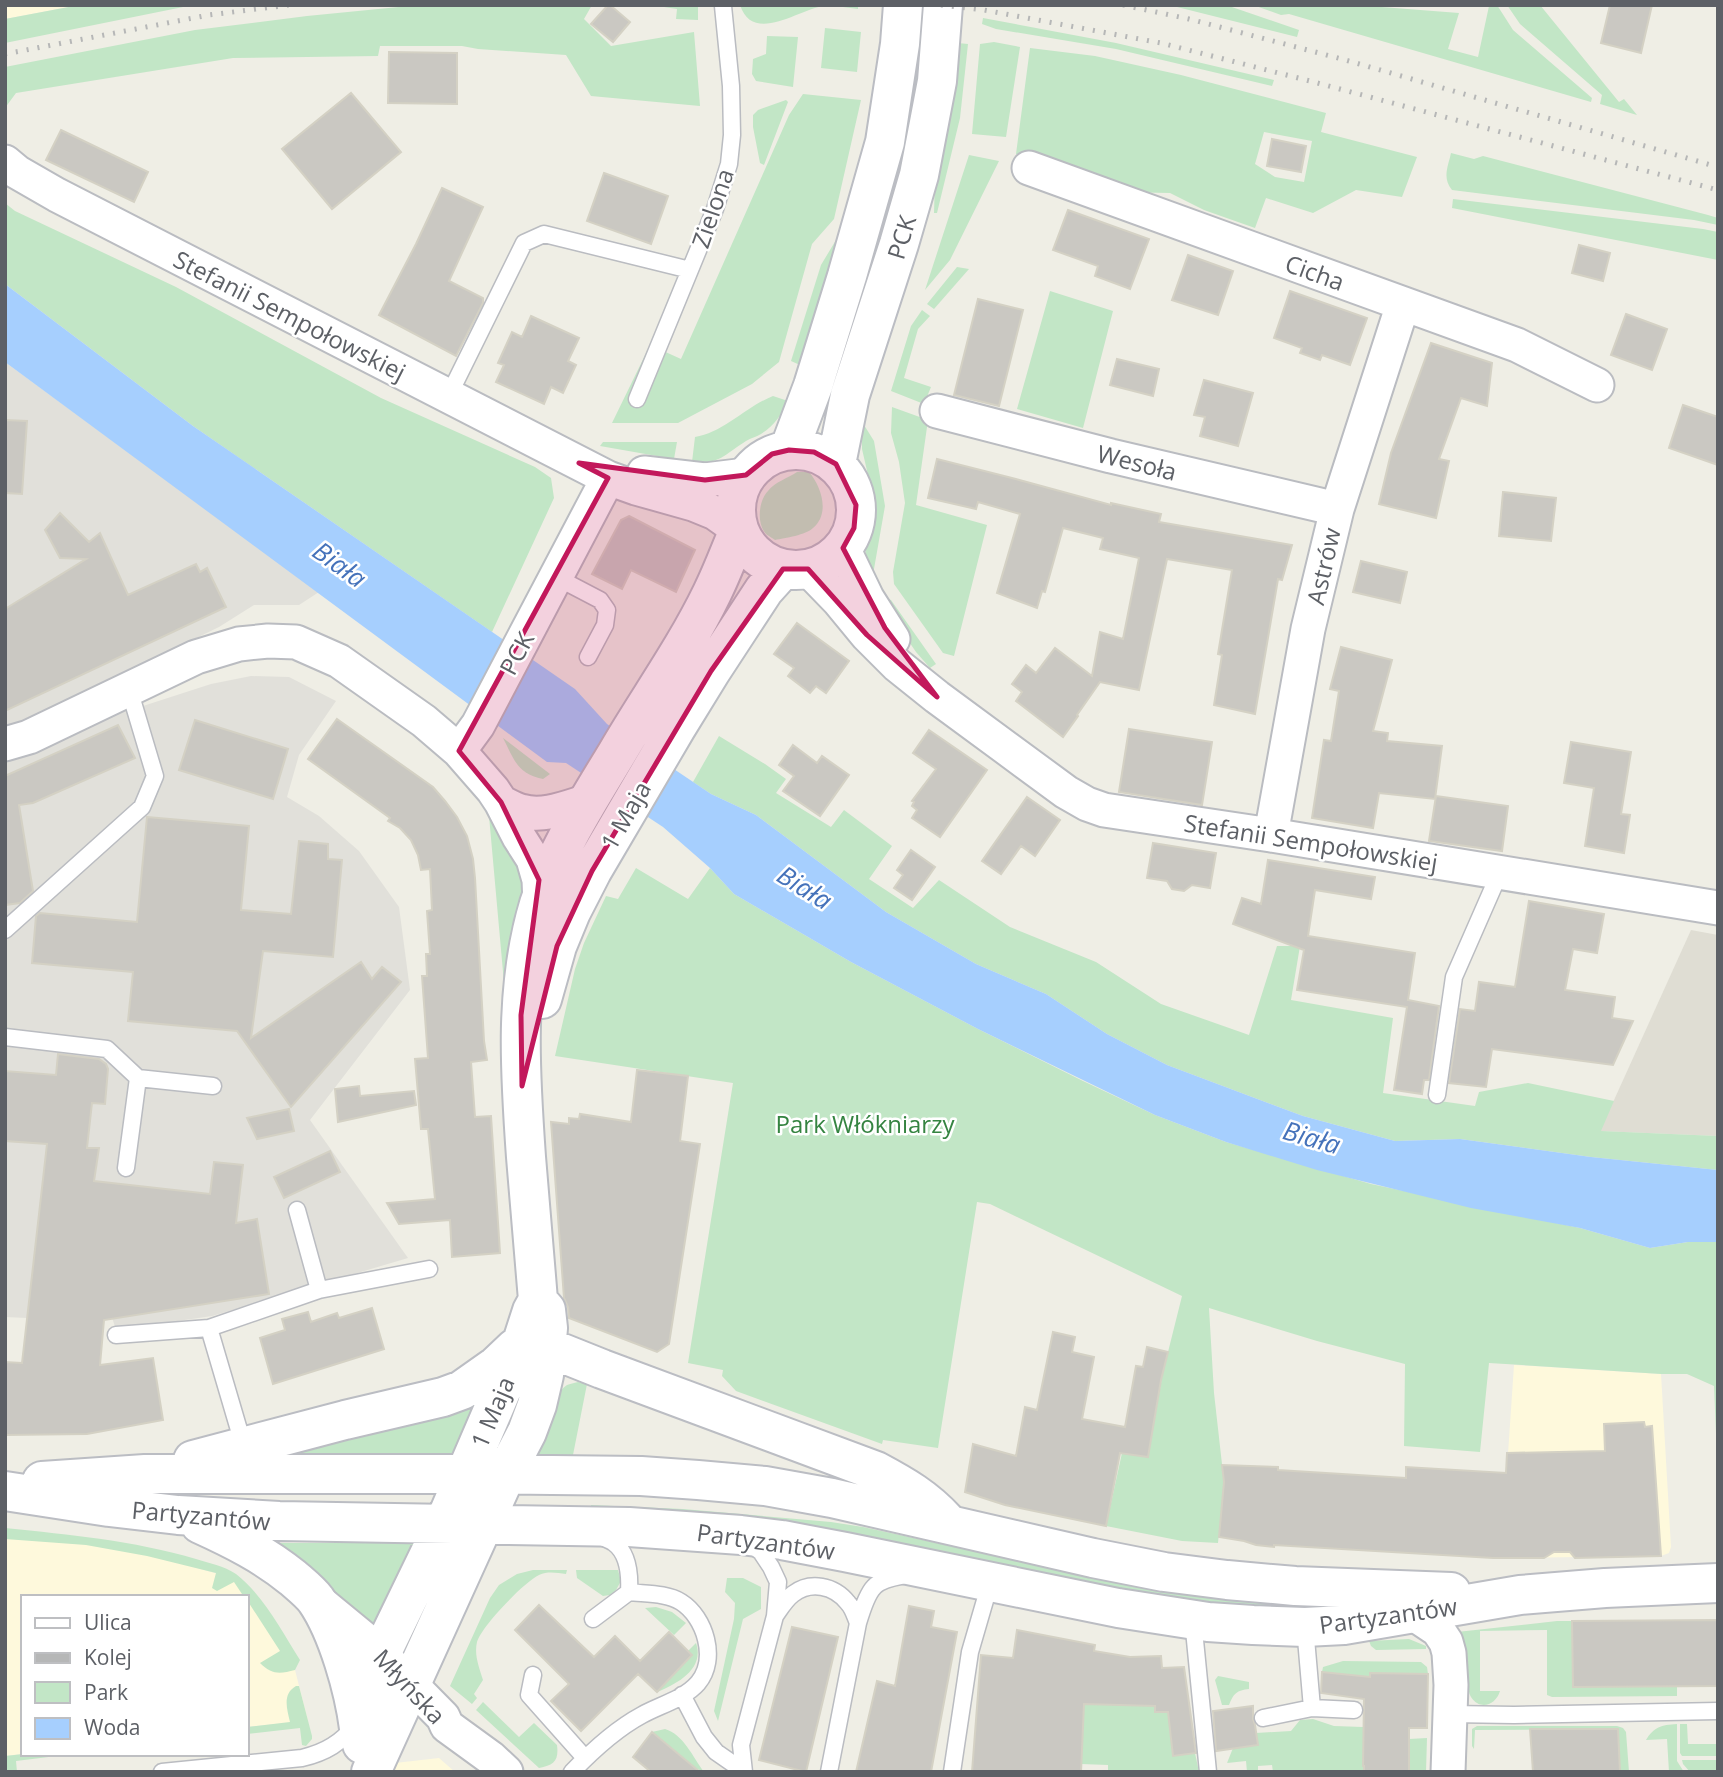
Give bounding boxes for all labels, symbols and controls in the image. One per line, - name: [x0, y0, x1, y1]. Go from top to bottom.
- street label: Zielona: [683, 164, 741, 252]
- street label: PCK: [879, 211, 923, 263]
- street label: Stefanii Sempołowskiej: [168, 242, 412, 388]
- street label: Cicha: [1281, 246, 1349, 298]
- street label: Wesoła: [1094, 436, 1180, 488]
- street label: Astrów: [1298, 524, 1348, 608]
- water label: Biała: [306, 532, 374, 596]
- street label: PCK: [491, 625, 541, 680]
- street label: 1 Maja: [592, 775, 658, 855]
- street label: Stefanii Sempołowskiej: [1182, 806, 1440, 878]
- water label: Biała: [771, 856, 839, 918]
- park label: Park Włókniarzy: [776, 1107, 955, 1140]
- water label: Biała: [1279, 1112, 1345, 1162]
- street label: 1 Maja: [462, 1371, 522, 1453]
- street label: Partyzantów: [130, 1493, 272, 1538]
- street label: Partyzantów: [695, 1515, 838, 1567]
- street label: Partyzantów: [1317, 1589, 1460, 1641]
- legend: [21, 1595, 248, 1756]
- text: Ulica: [84, 1608, 132, 1636]
- street label: Młyńska: [367, 1641, 453, 1731]
- text: Kolej: [84, 1643, 132, 1671]
- text: Park: [84, 1678, 128, 1706]
- text: Woda: [84, 1713, 141, 1741]

